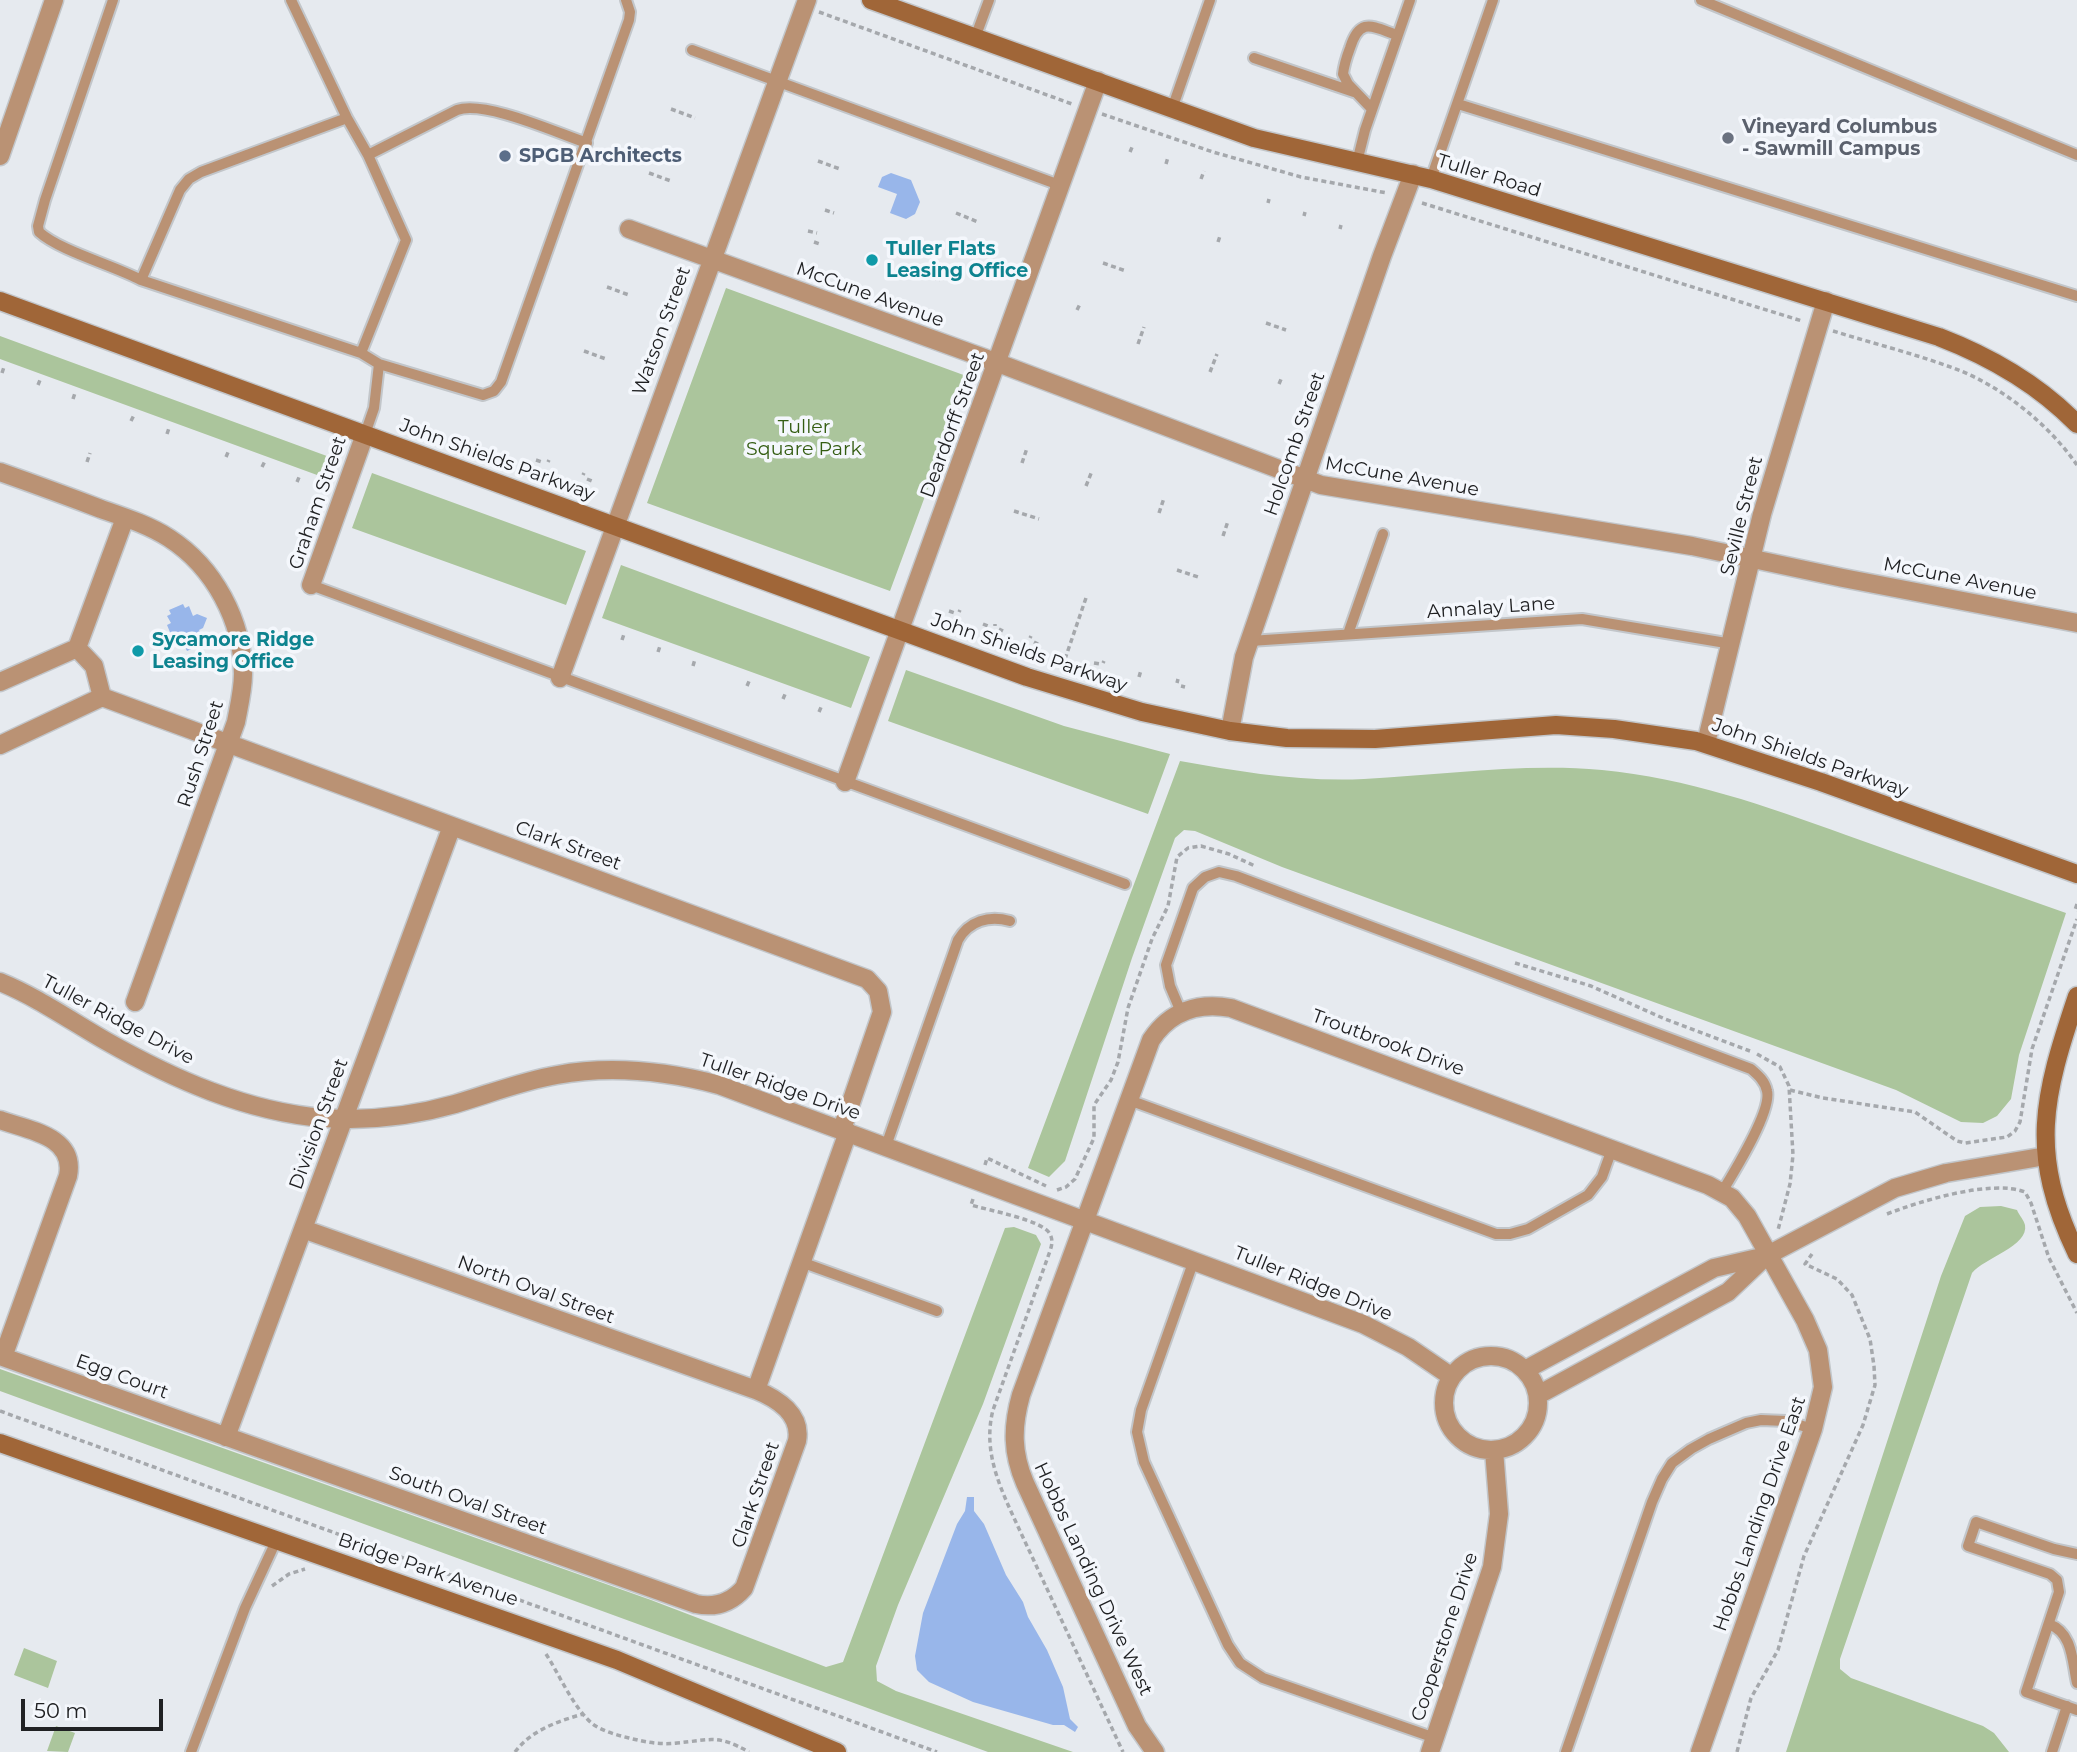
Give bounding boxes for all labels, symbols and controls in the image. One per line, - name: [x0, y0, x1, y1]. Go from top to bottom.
- place label: Vineyard Columbus - Sawmill Campus: [1742, 116, 1937, 160]
- marker: Vineyard Columbus - Sawmill Campus: [1720, 130, 1736, 146]
- place label: SPGB Architects: [519, 145, 682, 167]
- marker: SPGB Architects: [497, 148, 513, 164]
- street label: Tuller Road: [1434, 149, 1544, 203]
- place label: Tuller Flats Leasing Office: [886, 238, 1028, 282]
- marker: Tuller Flats Leasing Office: [864, 252, 880, 268]
- street label: McCune Avenue: [793, 258, 947, 332]
- street label: Watson Street: [628, 263, 696, 399]
- street label: Deardorff Street: [916, 349, 990, 501]
- street label: Holcomb Street: [1260, 369, 1330, 519]
- street label: John Shields Parkway: [396, 414, 598, 506]
- park label: Tuller Square Park: [746, 416, 862, 460]
- street label: Graham Street: [285, 433, 351, 573]
- street label: McCune Avenue: [1323, 452, 1481, 502]
- street label: Seville Street: [1716, 454, 1768, 578]
- street label: McCune Avenue: [1881, 553, 2039, 605]
- street label: Annalay Lane: [1426, 592, 1556, 624]
- street label: John Shields Parkway: [928, 609, 1130, 697]
- place label: Sycamore Ridge Leasing Office: [152, 629, 314, 673]
- marker: Sycamore Ridge Leasing Office: [130, 643, 146, 659]
- street label: Rush Street: [173, 698, 229, 810]
- street label: John Shields Parkway: [1709, 714, 1911, 802]
- street label: Clark Street: [512, 816, 624, 876]
- street label: Tuller Ridge Drive: [38, 970, 198, 1070]
- street label: Troutbrook Drive: [1309, 1005, 1467, 1081]
- street label: Tuller Ridge Drive: [697, 1049, 863, 1125]
- street label: Division Street: [285, 1055, 353, 1193]
- street label: Tuller Ridge Drive: [1231, 1242, 1395, 1326]
- street label: North Oval Street: [454, 1251, 618, 1329]
- street label: Egg Court: [73, 1350, 171, 1404]
- street label: Hobbs Landing Drive East: [1709, 1394, 1811, 1634]
- street label: Clark Street: [727, 1439, 785, 1551]
- street label: Hobbs Landing Drive West: [1029, 1459, 1157, 1699]
- street label: South Oval Street: [386, 1462, 550, 1540]
- street label: Bridge Park Avenue: [335, 1528, 521, 1612]
- street label: Cooperstone Drive: [1407, 1550, 1483, 1724]
- scale bar: [24, 1686, 166, 1730]
- text: 50 m: [34, 1698, 88, 1723]

